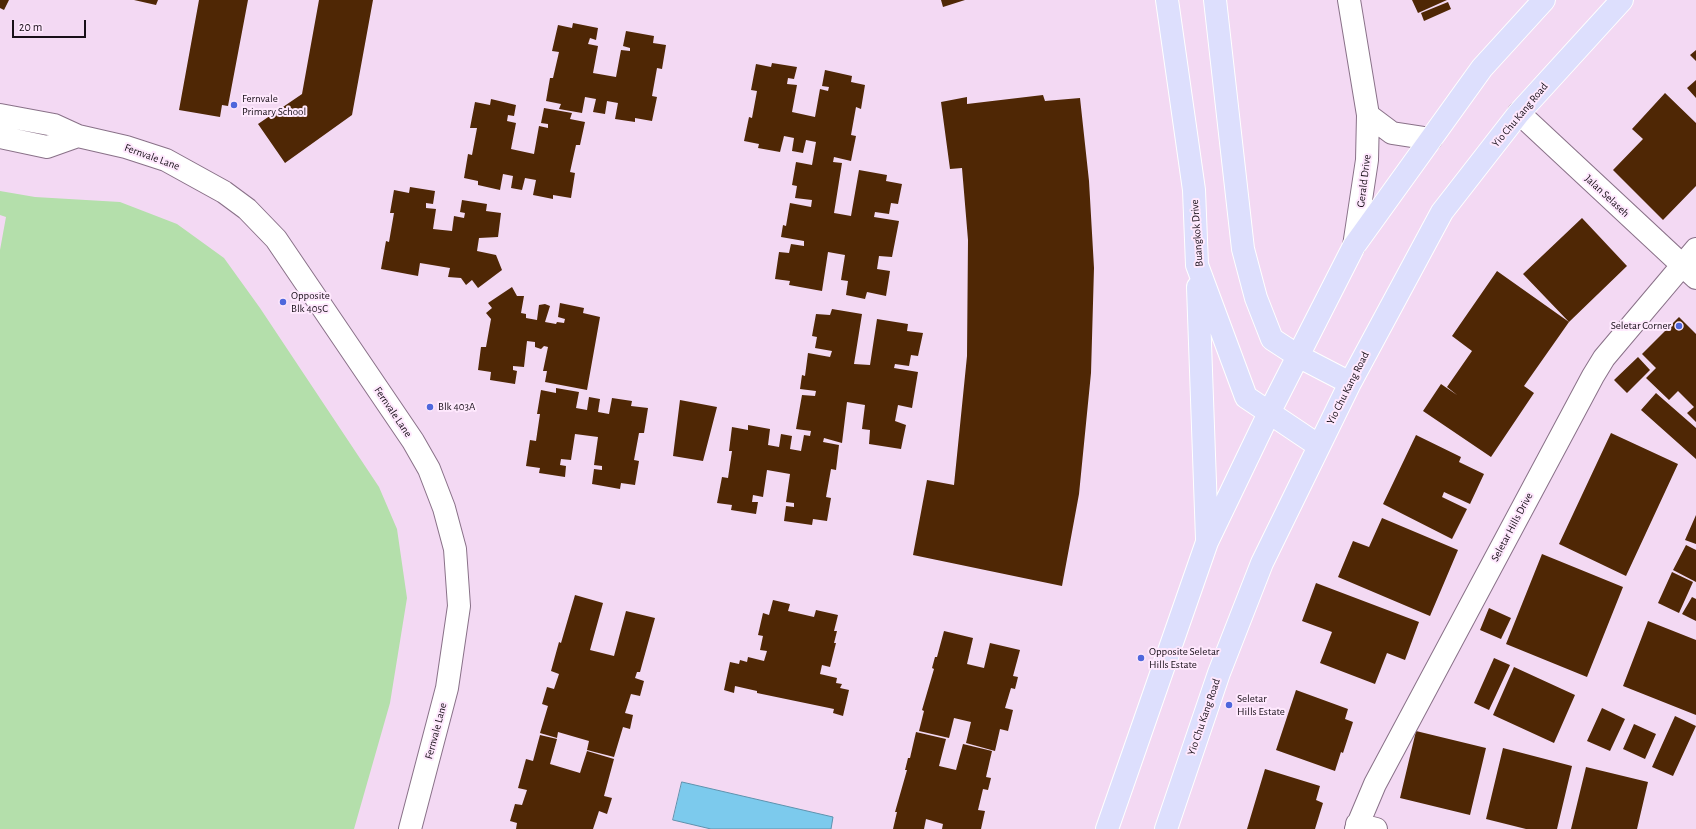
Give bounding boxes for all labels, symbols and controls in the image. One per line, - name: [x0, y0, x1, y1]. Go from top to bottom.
- scale bar: [14, 12, 88, 38]
- text: 20 m: [19, 21, 42, 33]
- street label: Yio Chu Kang Road: [1489, 80, 1551, 150]
- place label: Fernvale Primary School: [242, 92, 306, 118]
- marker: Fernvale Primary School: [229, 100, 239, 110]
- street label: Fernvale Lane: [123, 141, 181, 173]
- street label: Gerald Drive: [1354, 154, 1374, 208]
- street label: Jalan Selaseh: [1582, 172, 1632, 220]
- street label: Buangkok Drive: [1188, 199, 1206, 267]
- place label: Opposite Blk 405C: [291, 289, 330, 315]
- marker: Opposite Blk 405C: [278, 297, 288, 307]
- place label: Seletar Corner: [1611, 319, 1671, 333]
- marker: Seletar Corner: [1674, 321, 1684, 331]
- street label: Yio Chu Kang Road: [1324, 349, 1372, 427]
- street label: Fernvale Lane: [371, 384, 415, 440]
- place label: Blk 403A: [438, 400, 475, 414]
- marker: Blk 403A: [425, 402, 435, 412]
- street label: Seletar Hills Drive: [1488, 490, 1536, 564]
- place label: Opposite Seletar Hills Estate: [1149, 645, 1219, 671]
- marker: Opposite Seletar Hills Estate: [1136, 653, 1146, 663]
- street label: Yio Chu Kang Road: [1185, 677, 1223, 757]
- place label: Seletar Hills Estate: [1237, 692, 1285, 718]
- marker: Seletar Hills Estate: [1224, 700, 1234, 710]
- street label: Fernvale Lane: [422, 701, 450, 761]

